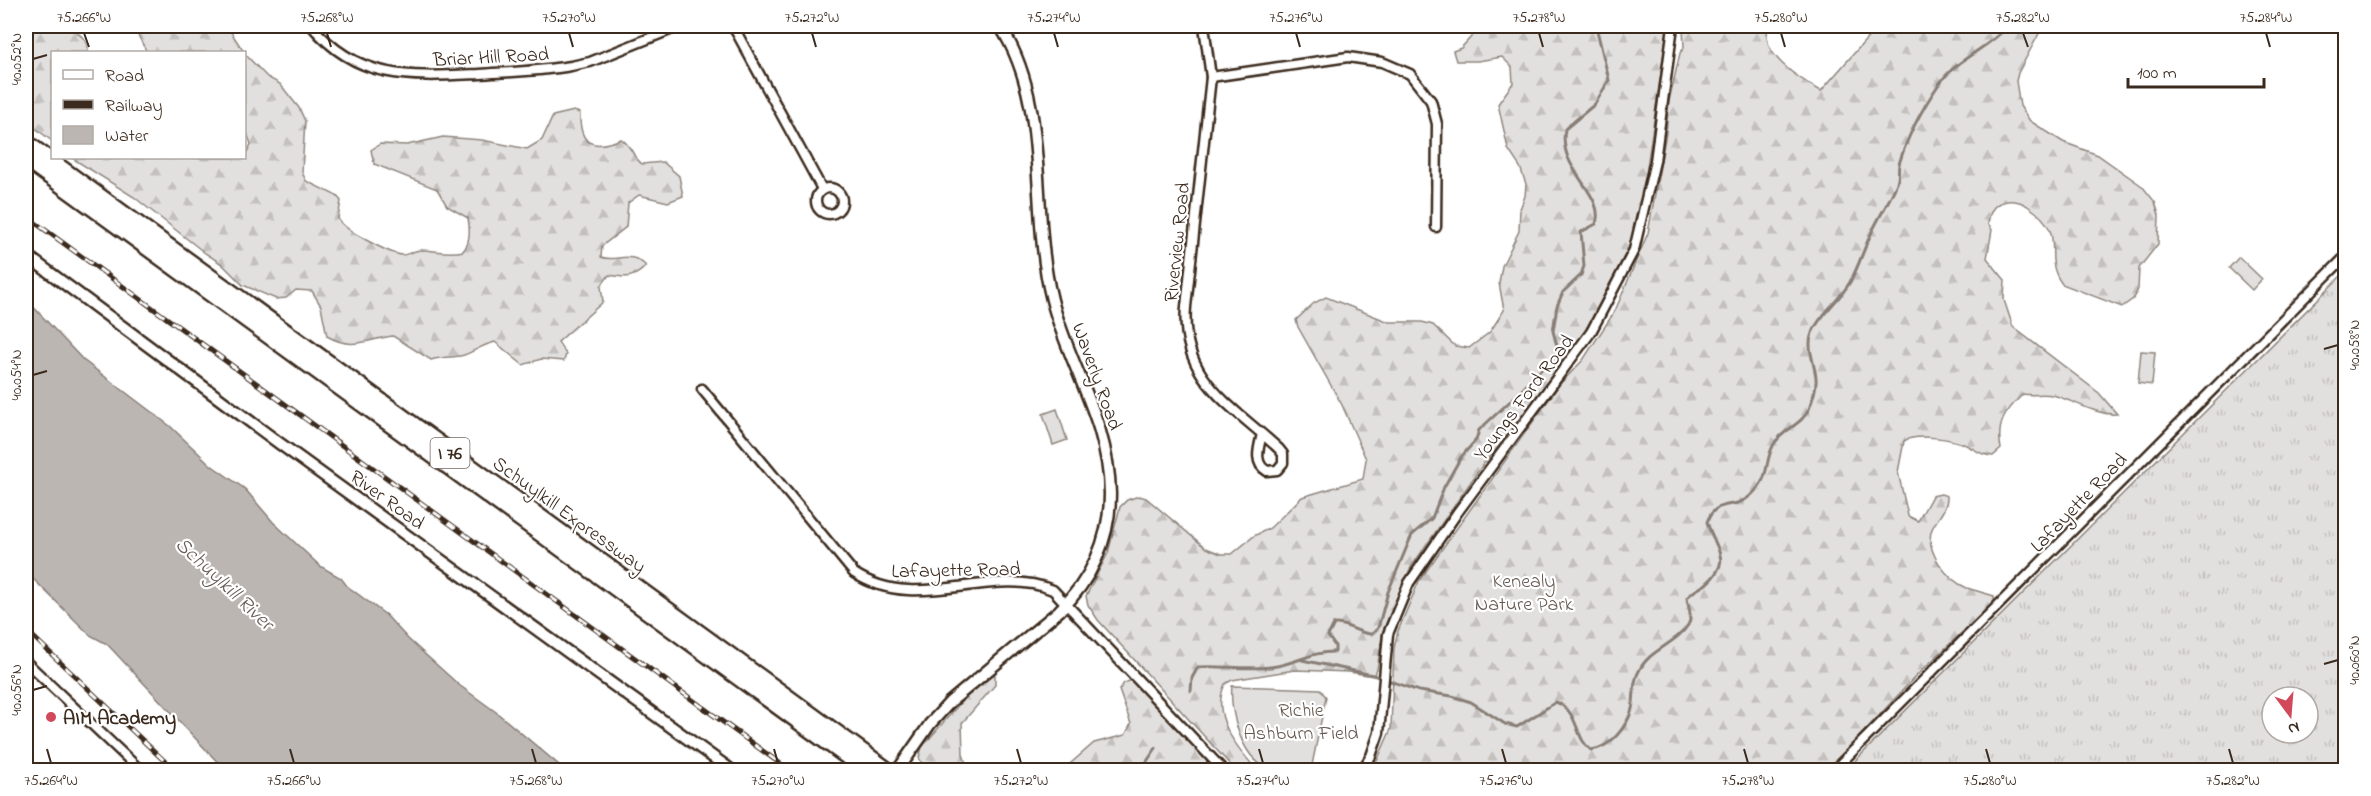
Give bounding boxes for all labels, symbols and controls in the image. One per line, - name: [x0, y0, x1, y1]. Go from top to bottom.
- text: 75.266°W: [57, 7, 111, 29]
- text: 75.268°W: [300, 7, 354, 29]
- text: 75.270°W: [542, 7, 596, 29]
- text: 75.272°W: [785, 7, 839, 29]
- text: 75.274°W: [1027, 7, 1081, 29]
- text: 75.276°W: [1269, 7, 1323, 29]
- text: 75.278°W: [1513, 7, 1565, 29]
- text: 75.280°W: [1754, 7, 1808, 29]
- text: 75.282°W: [1996, 7, 2050, 29]
- text: 75.284°W: [2240, 7, 2292, 29]
- text: 40.052°N: [6, 33, 28, 85]
- street label: Briar Hill Road: [432, 41, 550, 76]
- legend: [51, 51, 246, 159]
- scale bar: [2128, 51, 2264, 89]
- text: 100 m: [2137, 61, 2177, 87]
- text: Road: [105, 64, 144, 90]
- text: Railway: [105, 94, 162, 120]
- text: Water: [105, 124, 149, 150]
- street label: Riverview Road: [1158, 181, 1199, 303]
- street label: Waverly Road: [1063, 319, 1129, 435]
- text: 40.058°N: [2344, 320, 2366, 370]
- street label: Youngs Ford Road: [1468, 329, 1583, 468]
- text: 40.054°N: [6, 349, 28, 401]
- road number: I 76: [430, 438, 470, 468]
- street label: Lafayette Road: [2024, 447, 2135, 560]
- street label: Schuylkill Expressway: [486, 450, 651, 582]
- street label: River Road: [343, 464, 430, 538]
- water label: Schuylkill River: [168, 531, 281, 640]
- street label: Lafayette Road: [891, 556, 1021, 587]
- park label: Kenealy Nature Park: [1475, 568, 1574, 620]
- text: 40.060°N: [2344, 635, 2366, 685]
- text: 40.056°N: [6, 664, 28, 716]
- north arrow: [2260, 685, 2320, 745]
- park label: Richie Ashburn Field: [1243, 697, 1359, 749]
- place label: AIM Academy: [63, 705, 176, 735]
- marker: AIM Academy: [44, 710, 58, 724]
- text: N: [2285, 714, 2302, 741]
- text: 75.264°W: [24, 770, 78, 792]
- text: 75.266°W: [267, 770, 321, 792]
- text: 75.268°W: [509, 770, 563, 792]
- text: 75.270°W: [751, 770, 805, 792]
- text: 75.272°W: [994, 770, 1048, 792]
- text: 75.274°W: [1236, 770, 1290, 792]
- text: 75.276°W: [1479, 770, 1533, 792]
- text: 75.278°W: [1722, 770, 1774, 792]
- text: 75.280°W: [1963, 770, 2017, 792]
- text: 75.282°W: [2206, 770, 2260, 792]

